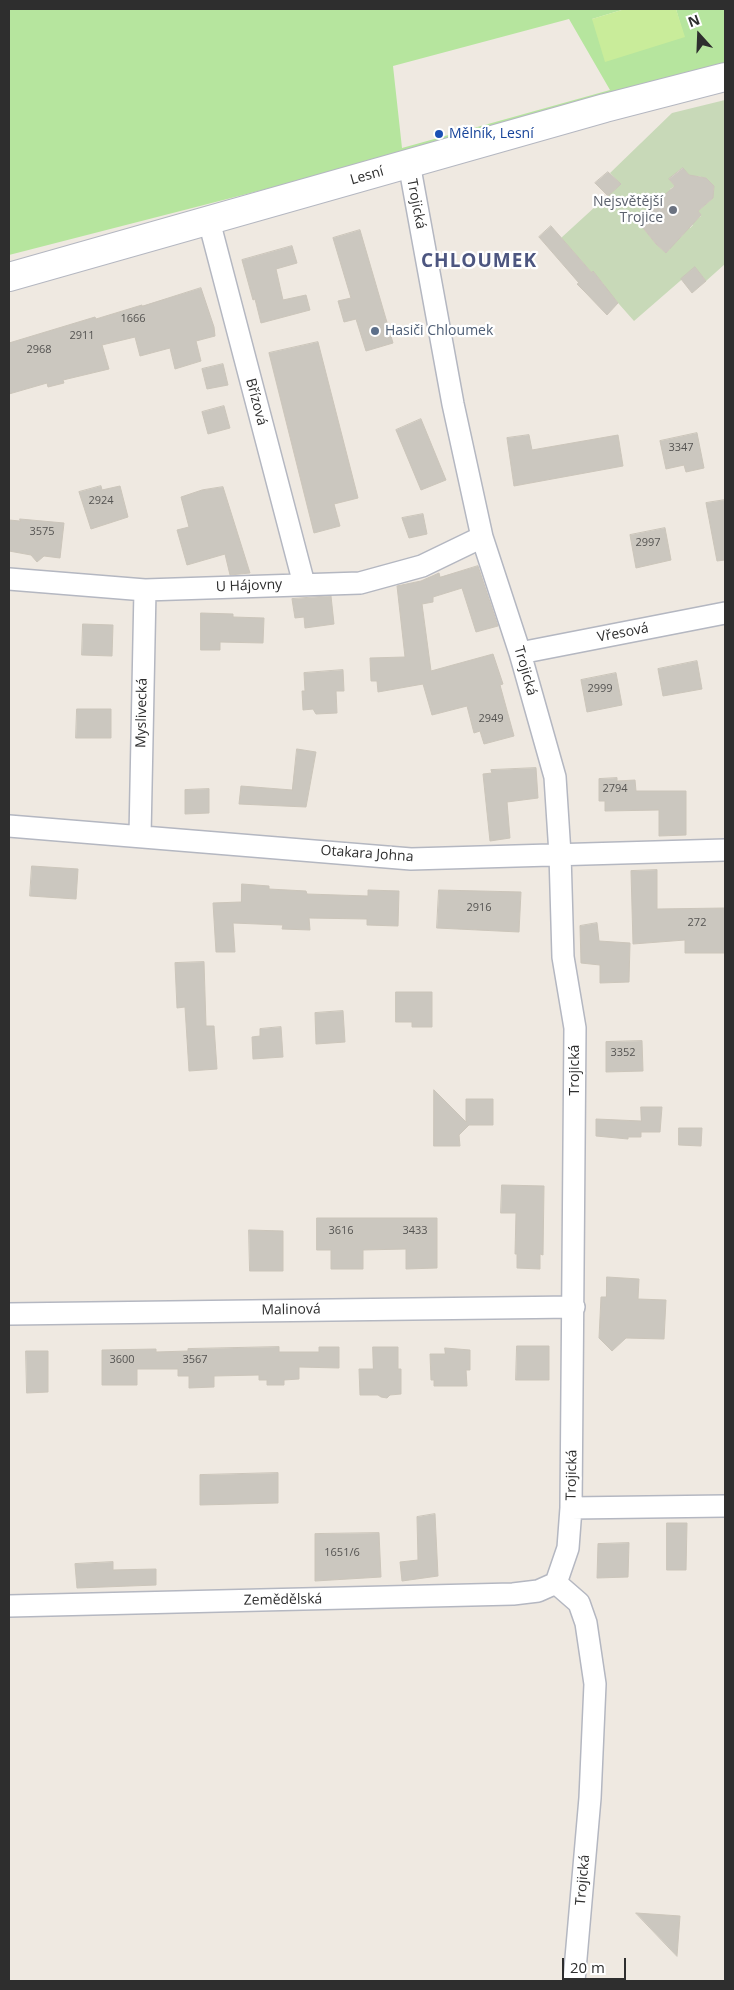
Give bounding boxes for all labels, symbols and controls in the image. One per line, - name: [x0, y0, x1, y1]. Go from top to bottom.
- north arrow: [674, 10, 724, 60]
- text: N: [685, 10, 702, 31]
- place label: Mělník, Lesní: [449, 126, 534, 142]
- marker: Mělník, Lesní: [433, 128, 445, 140]
- street label: Lesní: [348, 163, 386, 189]
- street label: Trojická: [403, 177, 429, 231]
- place label: Nejsvětější Trojice: [593, 194, 663, 226]
- marker: Nejsvětější Trojice: [667, 204, 679, 216]
- district label: CHLOUMEK: [420, 251, 538, 273]
- house number: 1666: [120, 312, 146, 326]
- place label: Hasiči Chloumek: [385, 323, 493, 339]
- marker: Hasiči Chloumek: [369, 325, 381, 337]
- house number: 2911: [69, 329, 95, 343]
- house number: 2968: [26, 343, 52, 357]
- street label: Břízová: [242, 377, 270, 427]
- house number: 3347: [668, 441, 694, 455]
- house number: 2924: [88, 494, 114, 508]
- house number: 3575: [29, 525, 55, 539]
- house number: 2997: [635, 536, 661, 550]
- street label: U Hájovny: [215, 576, 283, 596]
- street label: Vřesová: [596, 620, 650, 646]
- street label: Trojická: [510, 644, 540, 698]
- street label: Myslivecká: [133, 678, 151, 748]
- house number: 2999: [587, 682, 613, 696]
- house number: 2949: [478, 712, 504, 726]
- house number: 2794: [602, 782, 628, 796]
- street label: Otakara Johna: [320, 842, 414, 866]
- house number: 2916: [466, 901, 492, 915]
- house number: 272: [688, 916, 706, 930]
- street label: Trojická: [567, 1045, 583, 1095]
- house number: 3352: [610, 1046, 636, 1060]
- house number: 3616: [328, 1224, 354, 1238]
- house number: 3433: [402, 1224, 428, 1238]
- street label: Malinová: [261, 1301, 321, 1319]
- house number: 3600: [109, 1353, 135, 1367]
- house number: 3567: [182, 1353, 208, 1367]
- street label: Trojická: [563, 1449, 581, 1501]
- house number: 1651/6: [324, 1546, 360, 1560]
- street label: Zemědělská: [244, 1591, 322, 1609]
- street label: Trojická: [572, 1854, 594, 1906]
- scale bar: [564, 1948, 628, 1980]
- text: 20 m: [570, 1957, 605, 1977]

